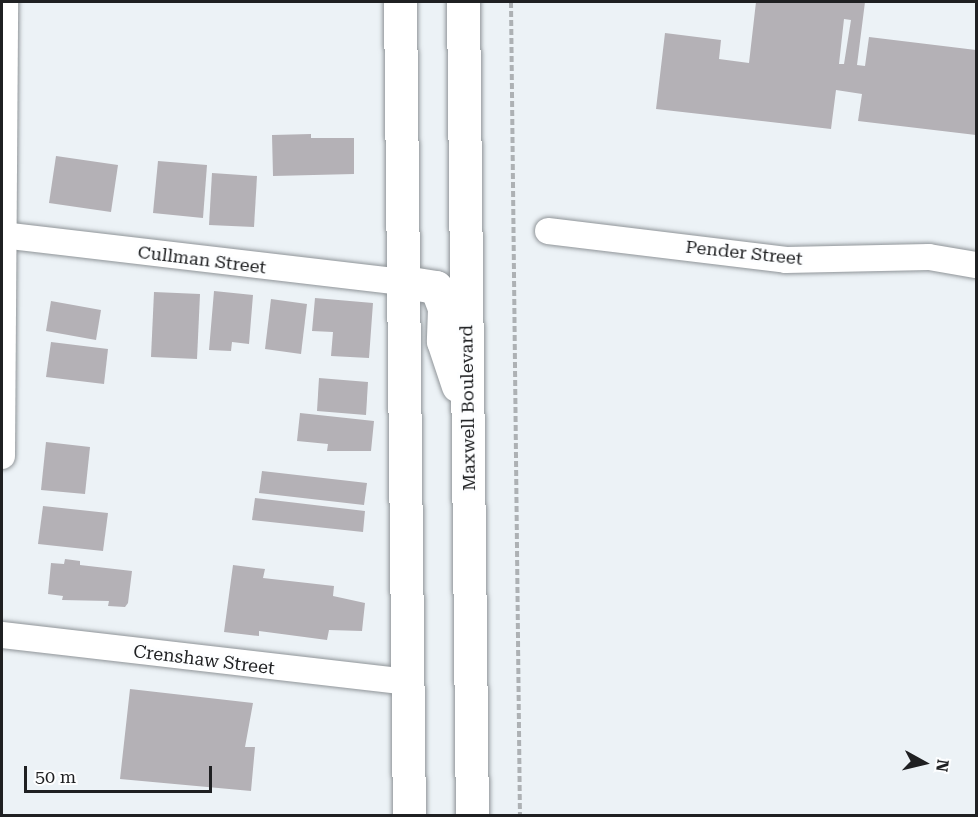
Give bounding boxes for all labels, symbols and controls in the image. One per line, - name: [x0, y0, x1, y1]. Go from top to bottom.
- street label: Pender Street: [684, 236, 804, 270]
- street label: Cullman Street: [137, 241, 267, 279]
- street label: Maxwell Boulevard: [456, 325, 480, 491]
- street label: Crenshaw Street: [132, 641, 276, 679]
- north arrow: [894, 733, 954, 793]
- scale bar: [27, 754, 214, 792]
- text: N: [932, 758, 953, 773]
- text: 50 m: [35, 766, 76, 787]

